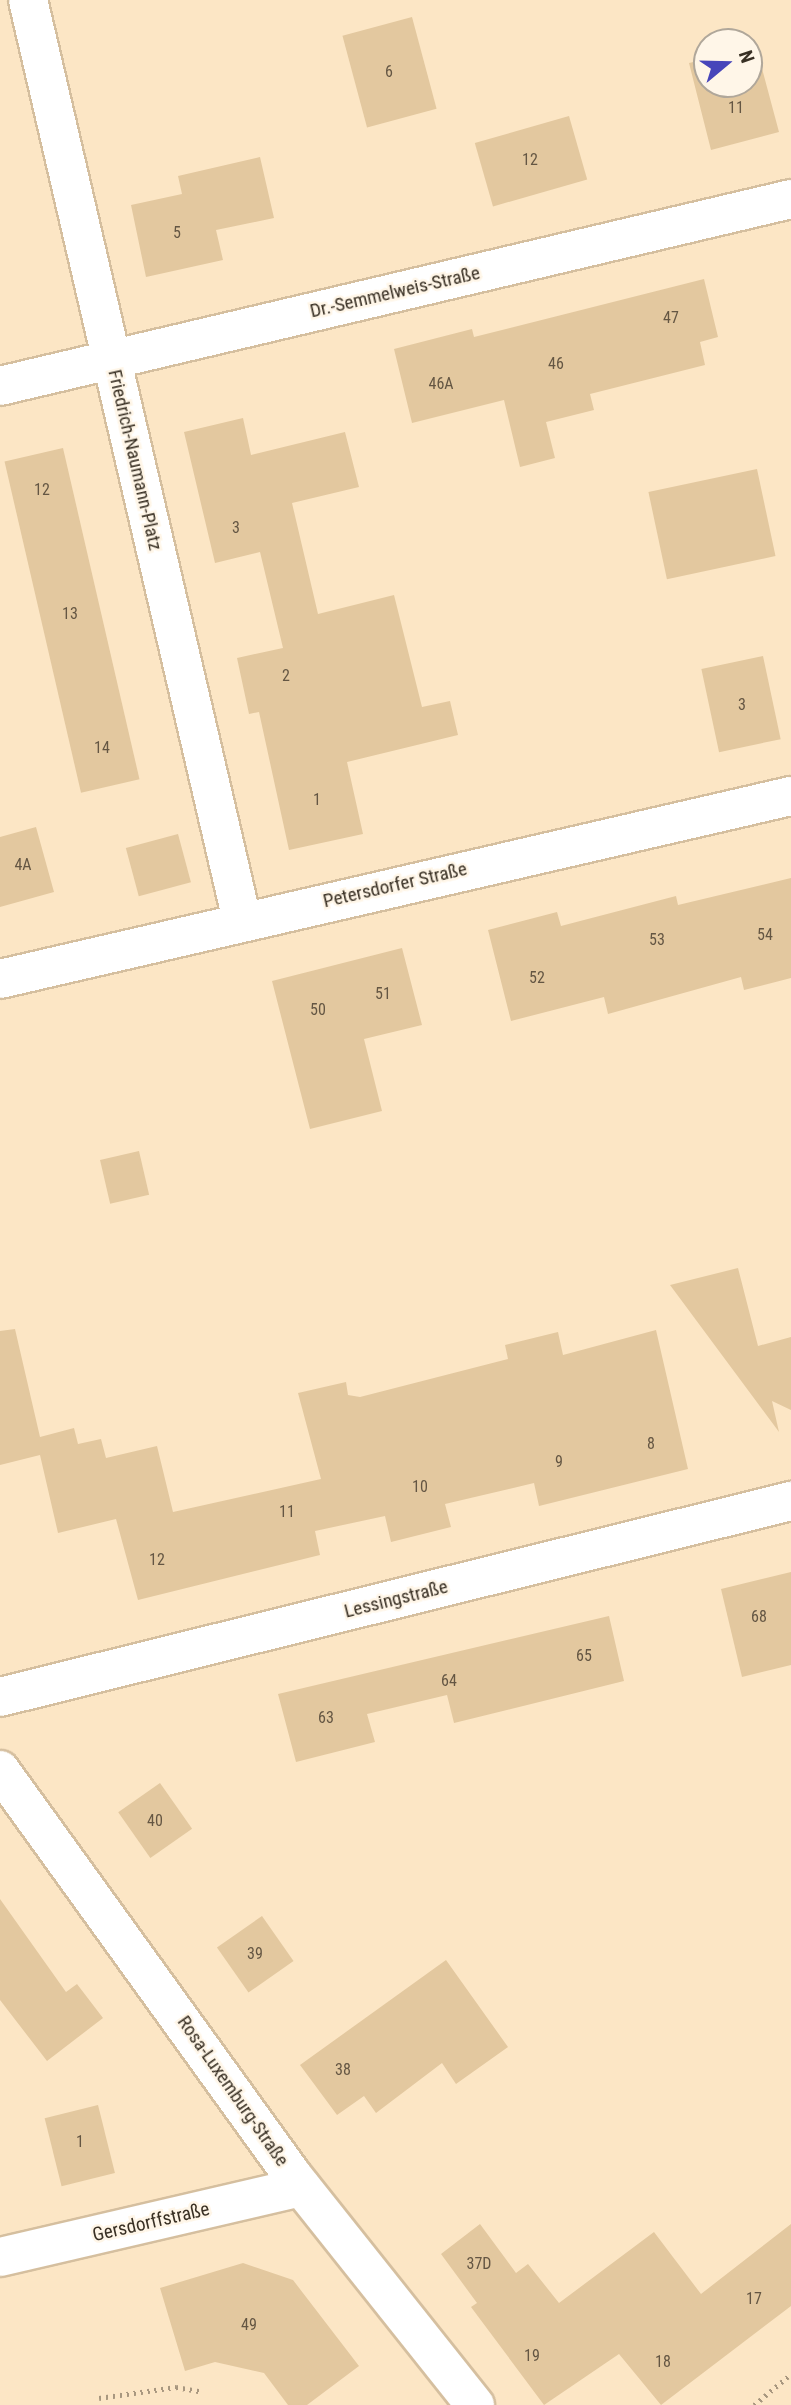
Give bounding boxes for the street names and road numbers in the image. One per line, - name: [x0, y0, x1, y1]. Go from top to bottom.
- street label: Dr.-Semmelweis-Straße: [308, 261, 482, 323]
- street label: Friedrich-Naumann-Platz: [103, 367, 167, 553]
- street label: Petersdorfer Straße: [321, 857, 469, 913]
- street label: Lessingstraße: [342, 1575, 450, 1623]
- street label: Rosa-Luxemburg-Straße: [173, 2011, 293, 2171]
- street label: Gersdorffstraße: [90, 2197, 212, 2247]

